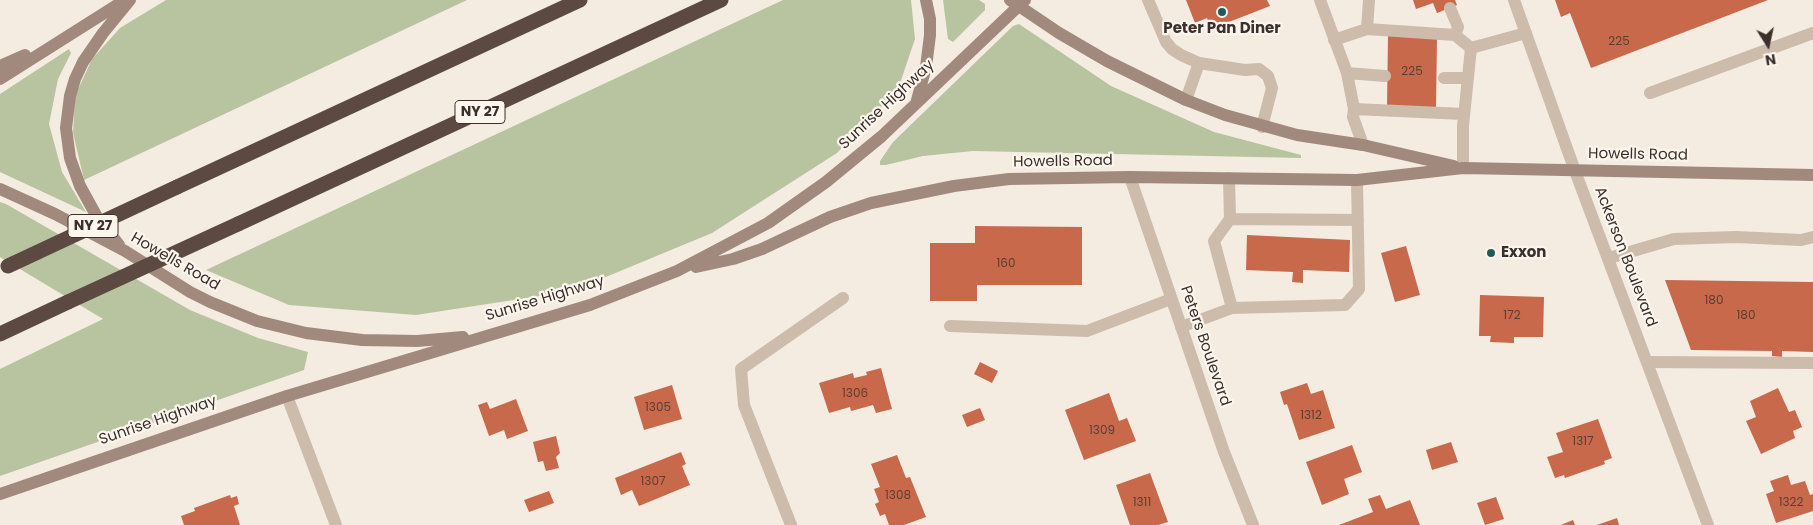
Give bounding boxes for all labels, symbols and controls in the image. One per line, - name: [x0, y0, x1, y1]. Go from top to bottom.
- marker: Peter Pan Diner: [1216, 6, 1228, 18]
- place label: Peter Pan Diner: [1163, 20, 1281, 38]
- north arrow: [1743, 20, 1793, 70]
- house number: 225: [1608, 35, 1630, 49]
- text: N: [1764, 49, 1778, 71]
- street label: Sunrise Highway: [836, 56, 938, 154]
- house number: 225: [1401, 65, 1423, 79]
- road number: NY 27: [455, 100, 505, 124]
- street label: Howells Road: [1588, 145, 1688, 165]
- street label: Howells Road: [1013, 152, 1113, 172]
- street label: Ackerson Boulevard: [1590, 184, 1660, 330]
- road number: NY 27: [68, 215, 118, 238]
- street label: Howells Road: [127, 229, 223, 295]
- place label: Exxon: [1501, 244, 1546, 262]
- marker: Exxon: [1485, 247, 1497, 259]
- house number: 160: [997, 257, 1015, 271]
- street label: Sunrise Highway: [483, 272, 607, 326]
- street label: Peters Boulevard: [1176, 284, 1234, 408]
- house number: 180: [1705, 294, 1723, 308]
- house number: 172: [1503, 309, 1521, 323]
- house number: 180: [1737, 309, 1755, 323]
- house number: 1306: [842, 387, 868, 401]
- street label: Sunrise Highway: [97, 392, 219, 450]
- house number: 1305: [645, 401, 671, 415]
- house number: 1312: [1300, 409, 1322, 423]
- house number: 1309: [1089, 424, 1115, 438]
- house number: 1317: [1572, 435, 1594, 449]
- house number: 1307: [641, 475, 665, 489]
- house number: 1308: [885, 489, 911, 503]
- house number: 1311: [1133, 496, 1151, 510]
- house number: 1322: [1779, 496, 1803, 510]

